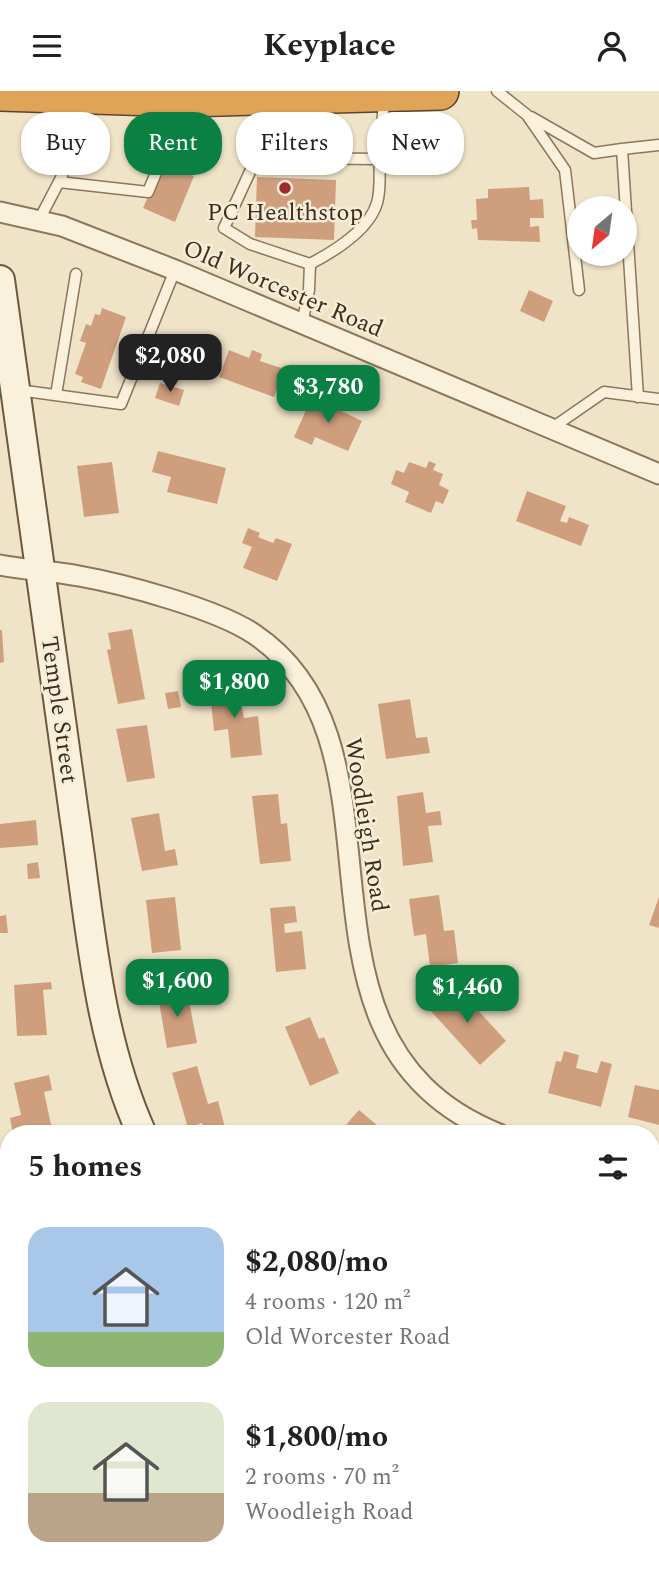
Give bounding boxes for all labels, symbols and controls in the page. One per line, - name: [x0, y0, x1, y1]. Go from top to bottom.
- text: Keyplace: [263, 21, 396, 70]
- icon: menu: [28, 27, 66, 65]
- icon: person: [593, 27, 631, 65]
- chip: Buy: [21, 112, 110, 175]
- chip: Rent: [124, 112, 222, 175]
- chip: Filters: [236, 112, 353, 175]
- chip: New: [367, 112, 464, 175]
- marker: PC Healthstop: [277, 180, 293, 196]
- place label: PC Healthstop: [207, 195, 363, 231]
- north arrow: [567, 196, 637, 266]
- map controls: [567, 196, 637, 266]
- street label: Old Worcester Road: [177, 231, 389, 347]
- pin: $2,080: [113, 335, 227, 394]
- text: $2,080: [135, 339, 205, 374]
- pin: $3,780: [271, 365, 385, 425]
- text: $3,780: [293, 370, 363, 405]
- street label: Temple Street: [31, 634, 87, 786]
- pin: $1,800: [177, 661, 291, 720]
- text: $1,800: [199, 665, 269, 700]
- street label: Woodleigh Road: [334, 735, 398, 915]
- pin: $1,600: [120, 960, 234, 1019]
- text: $1,600: [142, 964, 212, 999]
- pin: $1,460: [410, 965, 524, 1025]
- text: $1,460: [432, 970, 502, 1005]
- text: 5 homes: [28, 1144, 142, 1190]
- icon: filters: [594, 1148, 632, 1186]
- text: $2,080/mo: [245, 1239, 388, 1285]
- icon: home: [84, 1255, 168, 1339]
- text: 4 rooms · 120 m²: [245, 1285, 411, 1320]
- text: Old Worcester Road: [245, 1320, 450, 1355]
- text: $1,800/mo: [245, 1414, 388, 1460]
- icon: home: [84, 1430, 168, 1514]
- text: 2 rooms · 70 m²: [245, 1460, 399, 1495]
- text: Woodleigh Road: [245, 1495, 413, 1530]

